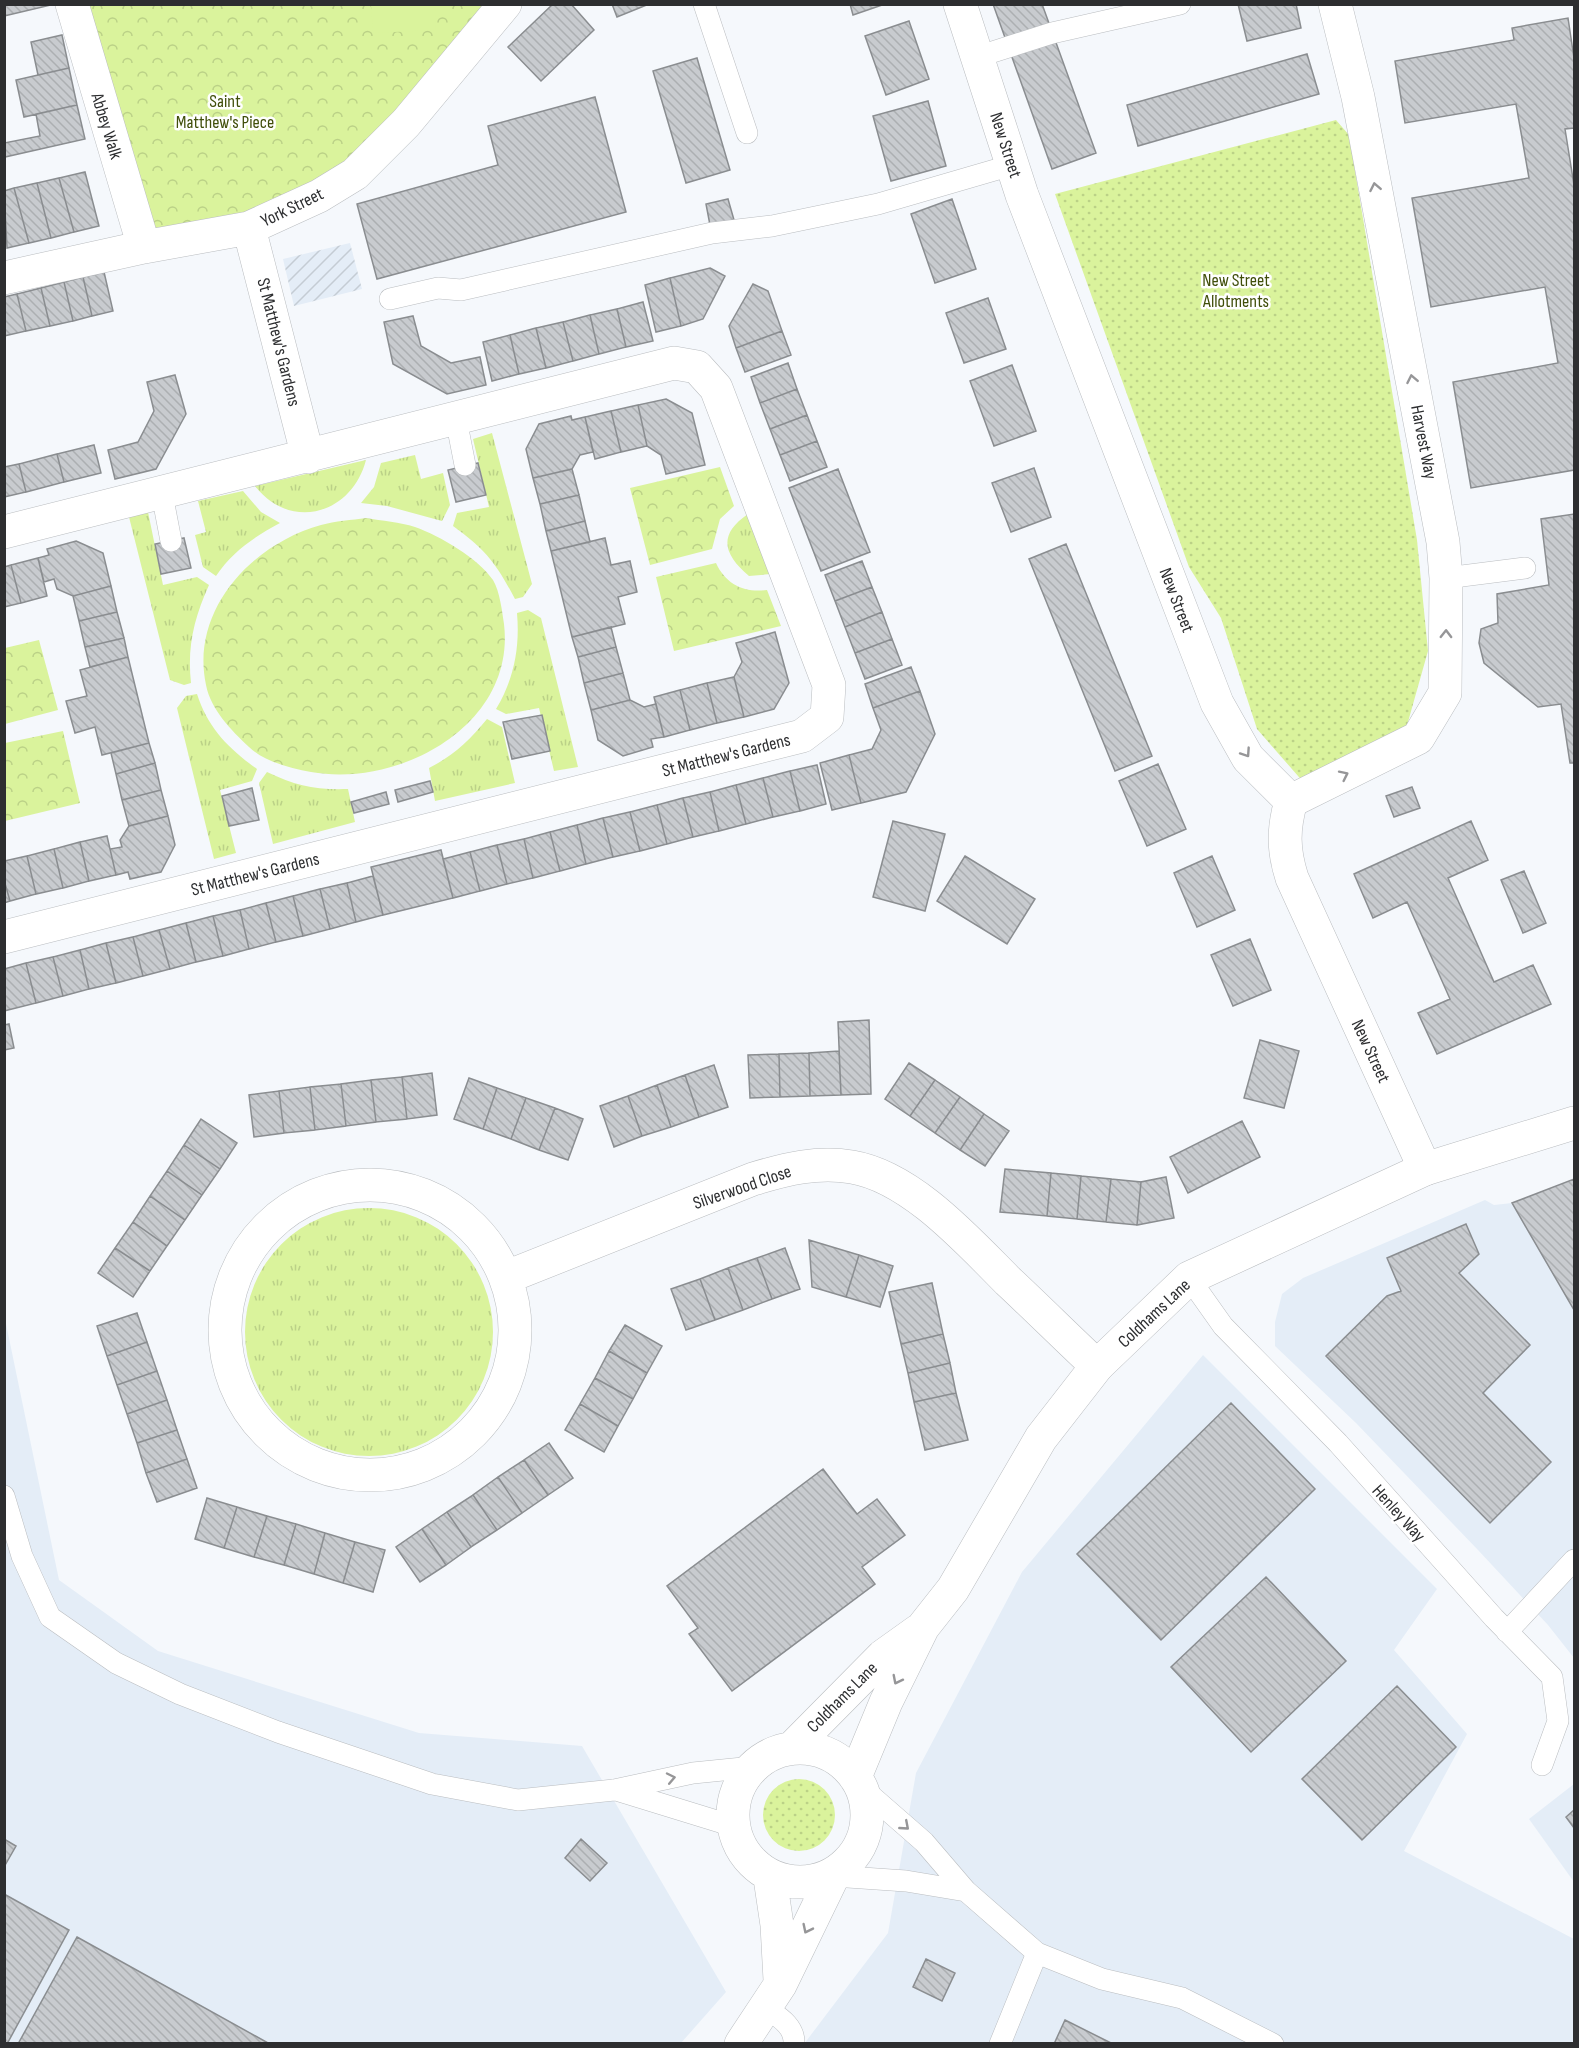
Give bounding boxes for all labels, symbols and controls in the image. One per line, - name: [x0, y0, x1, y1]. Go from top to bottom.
- street label: Abbey Walk: [86, 90, 127, 162]
- park label: Saint Matthew's Piece: [176, 91, 274, 133]
- street label: New Street: [985, 110, 1026, 181]
- one-way arrow: [1369, 182, 1382, 192]
- street label: York Street: [258, 183, 327, 232]
- park label: New Street Allotments: [1202, 270, 1270, 312]
- street label: St Matthew's Gardens: [252, 276, 305, 408]
- one-way arrow: [1406, 374, 1419, 384]
- street label: Harvest Way: [1406, 403, 1441, 481]
- street label: New Street: [1155, 565, 1199, 636]
- one-way arrow: [1440, 629, 1452, 638]
- street label: St Matthew's Gardens: [660, 729, 792, 782]
- one-way arrow: [1239, 747, 1250, 758]
- one-way arrow: [1337, 771, 1348, 782]
- street label: St Matthew's Gardens: [189, 848, 321, 901]
- street label: New Street: [1347, 1016, 1394, 1087]
- street label: Silverwood Close: [690, 1161, 794, 1214]
- street label: Coldhams Lane: [1114, 1275, 1195, 1352]
- street label: Henley Way: [1368, 1481, 1430, 1546]
- street label: Coldhams Lane: [803, 1658, 882, 1737]
- one-way arrow: [893, 1673, 904, 1684]
- one-way arrow: [666, 1772, 676, 1785]
- one-way arrow: [898, 1819, 909, 1830]
- one-way arrow: [803, 1922, 815, 1933]

